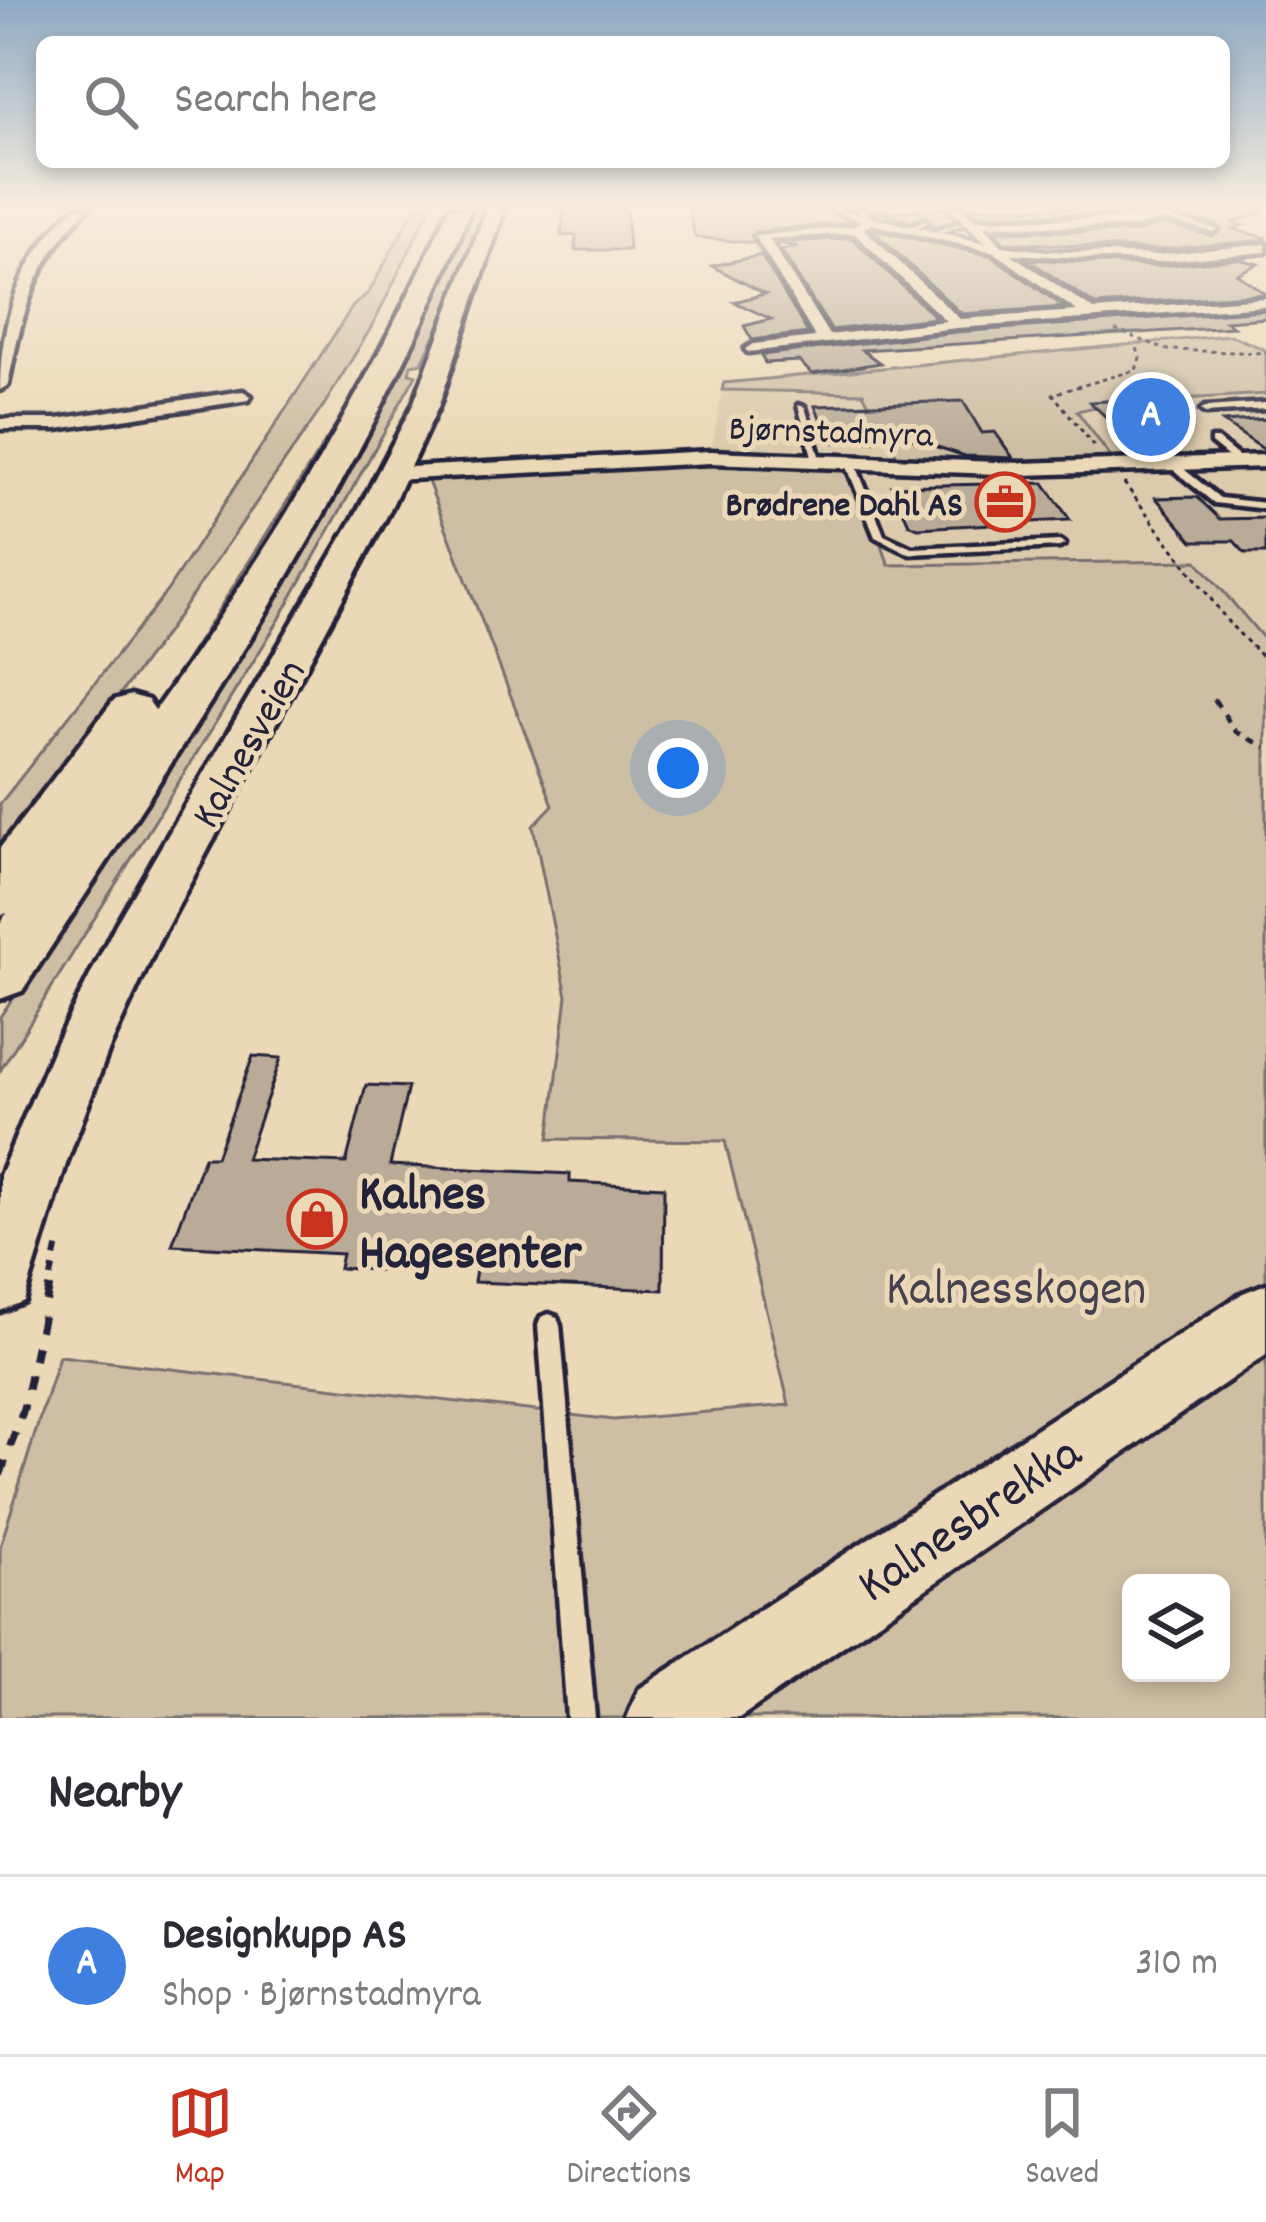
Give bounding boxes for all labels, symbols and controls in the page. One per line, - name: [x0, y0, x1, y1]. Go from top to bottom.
- search box: [36, 36, 1230, 168]
- icon: search: [78, 69, 144, 135]
- text: Search here: [174, 70, 377, 134]
- pin: A: [1112, 372, 1190, 462]
- street label: Bjørnstadmyra: [728, 405, 935, 465]
- office icon: Brødrene Dahl AS: [974, 471, 1036, 533]
- place label: Brødrene Dahl AS: [725, 482, 963, 534]
- street label: Kalnesveien: [180, 650, 325, 841]
- your location: [648, 738, 708, 798]
- place label: Kalnes Hagesenter: [359, 1162, 583, 1293]
- shop icon: Kalnes Hagesenter: [286, 1188, 348, 1250]
- park label: Kalnesskogen: [886, 1257, 1146, 1329]
- street label: Kalnesbrekka: [845, 1421, 1099, 1624]
- map controls: [1122, 1574, 1230, 1682]
- button: layers: [1122, 1574, 1230, 1682]
- text: Nearby: [48, 1760, 181, 1832]
- text: Designkupp AS: [162, 1906, 407, 1970]
- text: A: [76, 1938, 98, 1993]
- text: 310 m: [1135, 1938, 1218, 1993]
- text: Shop · Bjørnstadmyra: [162, 1970, 480, 2025]
- tab: Map: [167, 2080, 233, 2199]
- tab: Directions: [567, 2080, 692, 2199]
- tab: Saved: [1025, 2080, 1099, 2199]

